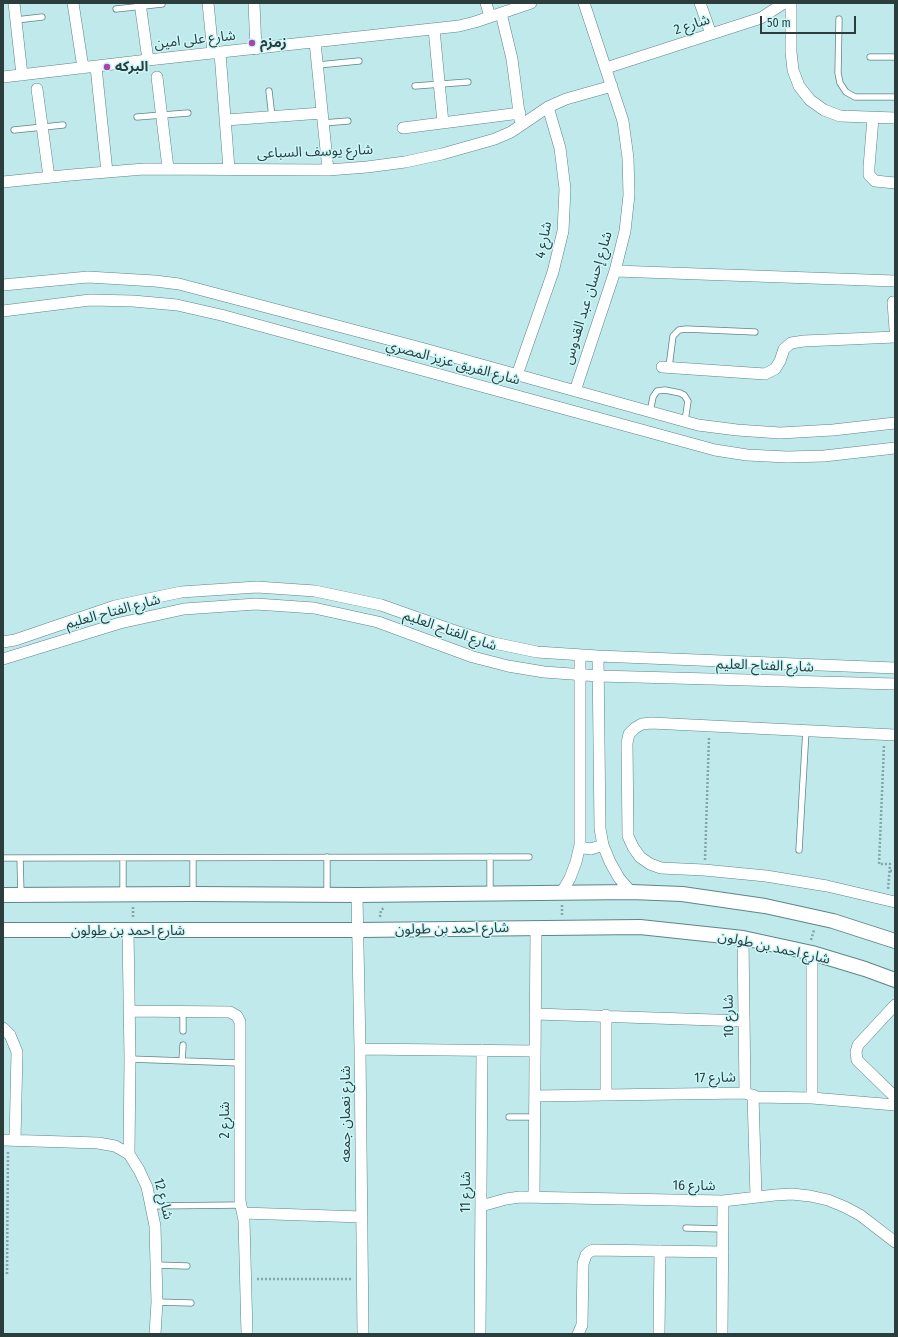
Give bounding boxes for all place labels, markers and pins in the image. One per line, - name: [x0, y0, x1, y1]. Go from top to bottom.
- place label: زمزم: [260, 35, 287, 51]
- marker: زمزم: [247, 38, 257, 48]
- place label: البركه: [115, 59, 148, 75]
- marker: البركه: [102, 62, 112, 72]

